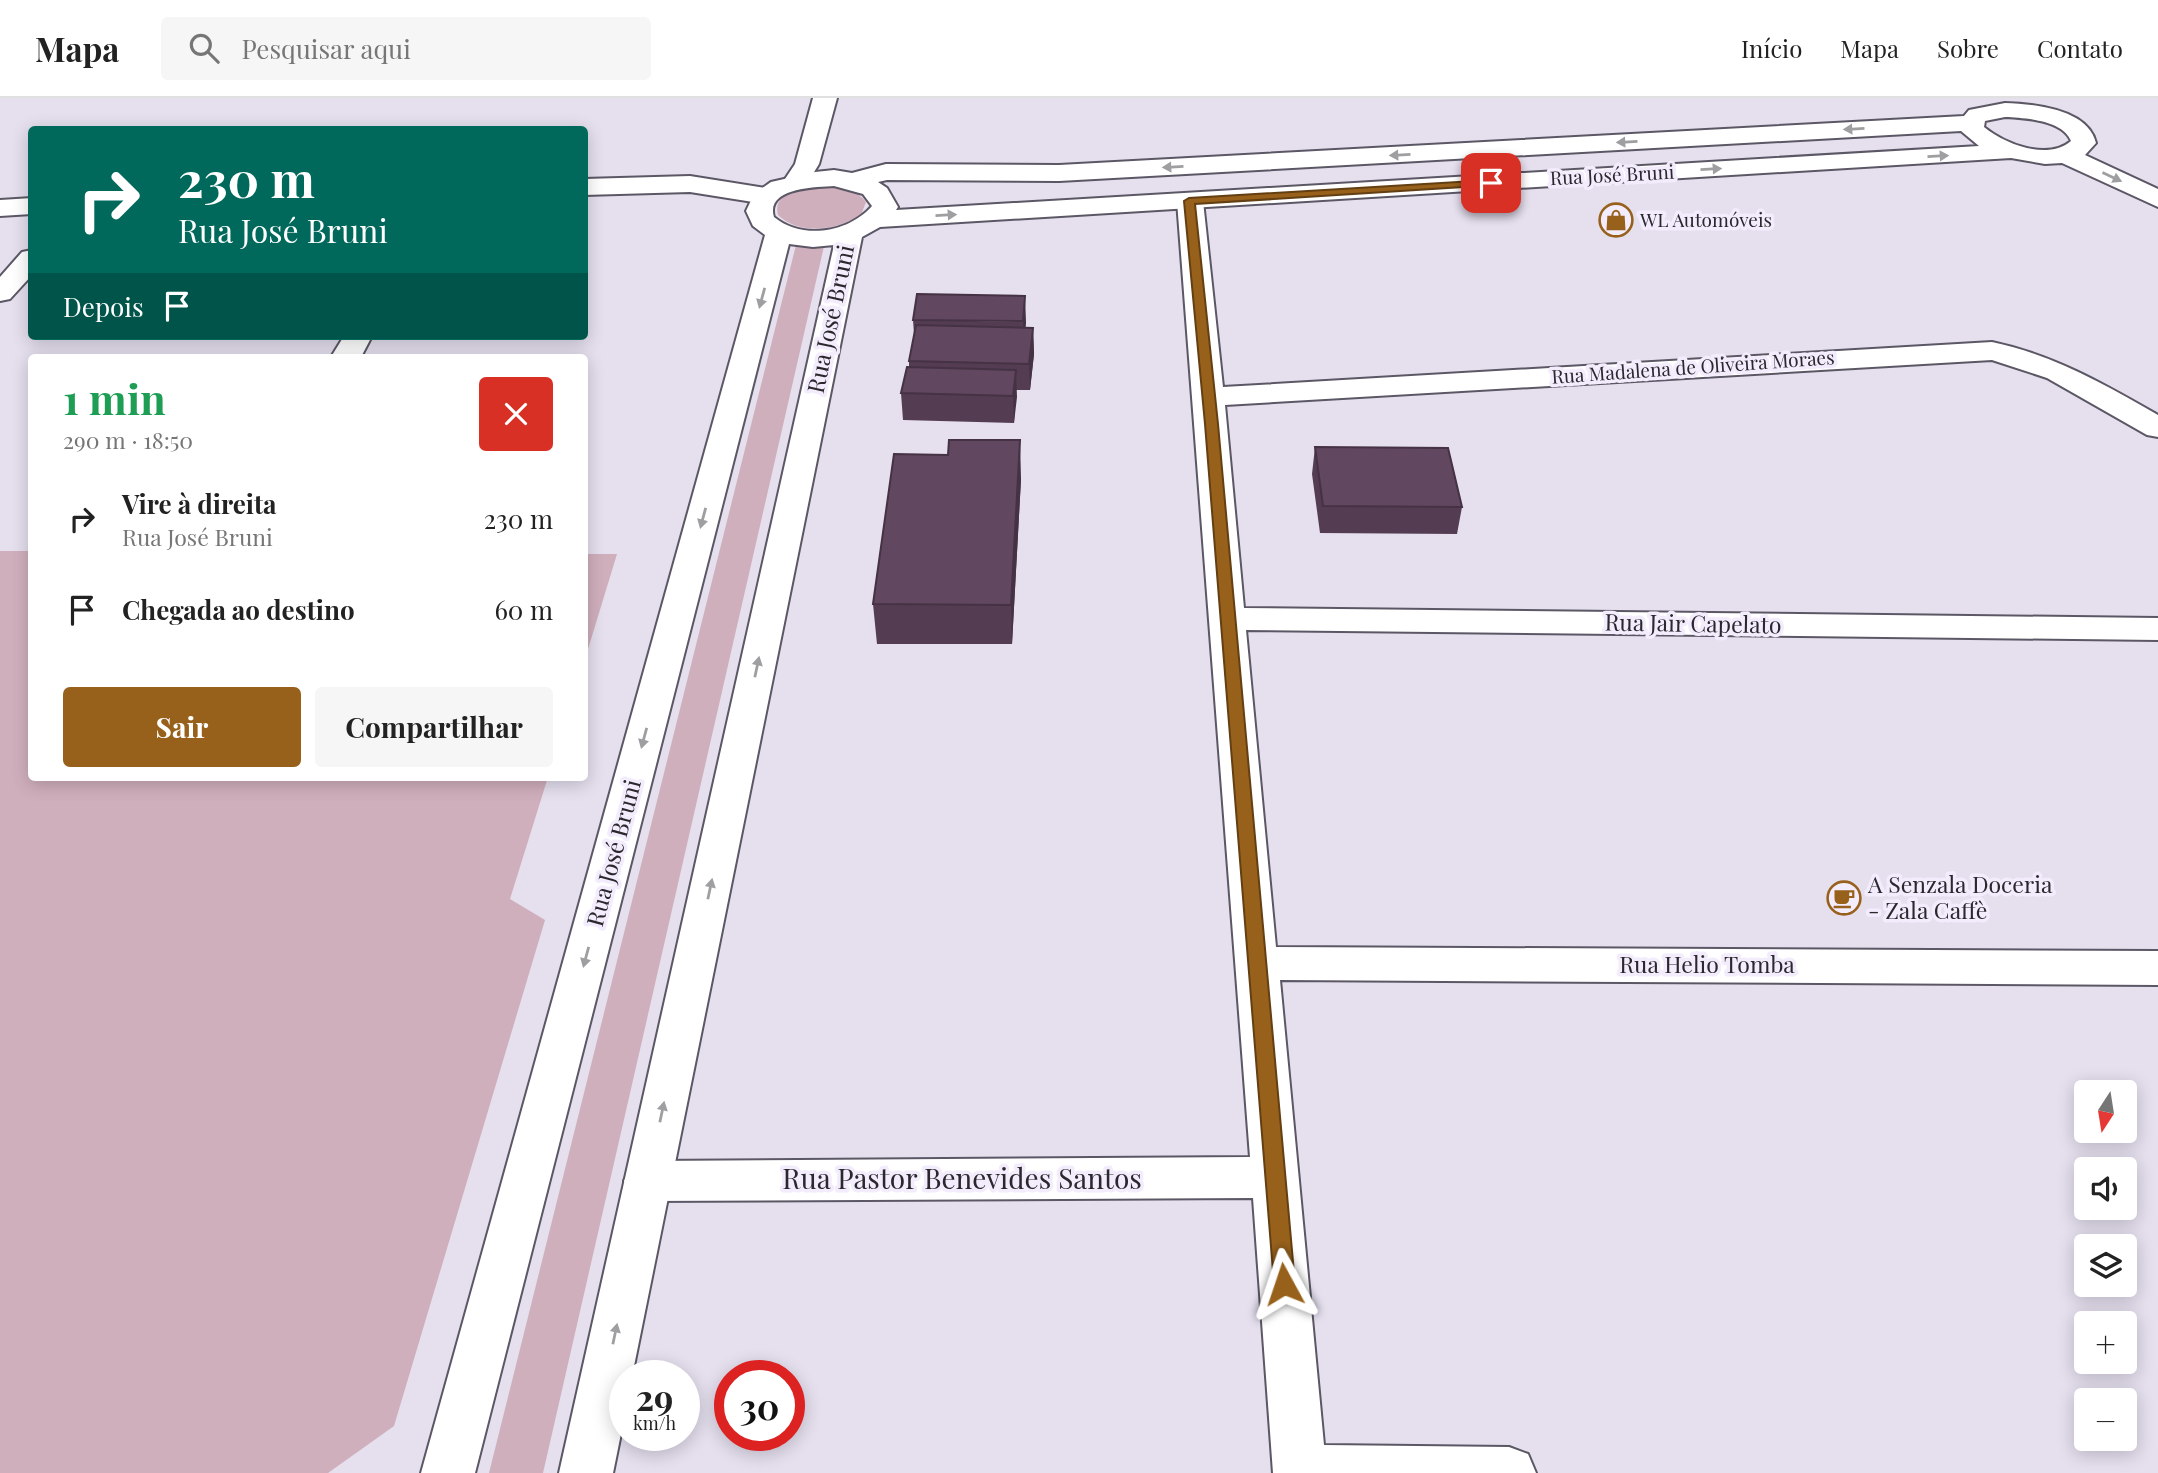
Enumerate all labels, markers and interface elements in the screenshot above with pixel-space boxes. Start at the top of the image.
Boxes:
search box [161,17,651,80]
text: Mapa [35,26,119,70]
icon: search [185,29,223,67]
text: Pesquisar aqui [241,31,411,66]
text: Início [1741,32,1802,64]
text: Mapa [1840,32,1899,64]
text: Sobre [1937,32,1999,64]
text: Contato [2037,32,2123,64]
one-way arrow [1843,124,1865,135]
one-way arrow [1616,137,1638,148]
text: 230 m [178,145,315,210]
one-way arrow [1389,149,1411,160]
one-way arrow [1927,150,1949,161]
pin [1461,153,1521,213]
icon: right [63,154,154,245]
street label: Rua José Bruni [1549,158,1675,190]
one-way arrow [1162,162,1184,173]
icon: arrive [1472,164,1510,202]
one-way arrow [1700,164,1722,175]
one-way arrow [2101,171,2122,182]
shop icon: WL Automóveis [1597,201,1635,239]
place label: WL Automóveis [1639,206,1772,232]
text: Rua José Bruni [178,208,388,251]
one-way arrow [935,209,957,220]
street label: Rua José Bruni [799,241,860,396]
icon: arrive [158,287,196,325]
one-way arrow [756,287,767,309]
text: Depois [63,289,144,324]
street label: Rua Madalena de Oliveira Moraes [1551,343,1835,389]
text: 1 min [63,370,166,426]
button: close [479,377,553,451]
text: 290 m · 18:50 [63,424,193,455]
text: Vire à direita [122,486,277,521]
icon: right [63,500,101,538]
text: 230 m [484,501,553,536]
one-way arrow [697,507,708,529]
text: Rua José Bruni [122,521,273,552]
icon: arrive [63,591,101,629]
text: Chegada ao destino [122,592,355,627]
text: 60 m [494,592,553,627]
street label: Rua Jair Capelato [1604,605,1782,640]
one-way arrow [752,656,763,678]
button: Sair [63,687,301,767]
button: Compartilhar [315,687,553,767]
one-way arrow [639,728,649,749]
street label: Rua José Bruni [578,776,647,929]
place label: A Senzala Doceria - Zala Caffè [1867,868,2053,925]
one-way arrow [704,878,715,900]
cafe icon: A Senzala Doceria - Zala Caffè [1825,879,1863,917]
one-way arrow [580,947,590,968]
street label: Rua Helio Tomba [1619,948,1795,979]
north arrow [2074,1080,2137,1143]
map controls [2074,1080,2137,1451]
one-way arrow [657,1101,668,1123]
button: sound [2074,1157,2137,1220]
street label: Rua Pastor Benevides Santos [782,1159,1142,1196]
button: layers [2074,1234,2137,1297]
position arrow [1247,1247,1321,1321]
button: + [2074,1311,2137,1374]
one-way arrow [610,1323,621,1345]
speed limit sign: 30 [714,1360,805,1451]
text: 29 [636,1373,673,1420]
button: − [2074,1388,2137,1451]
text: km/h [633,1411,676,1435]

